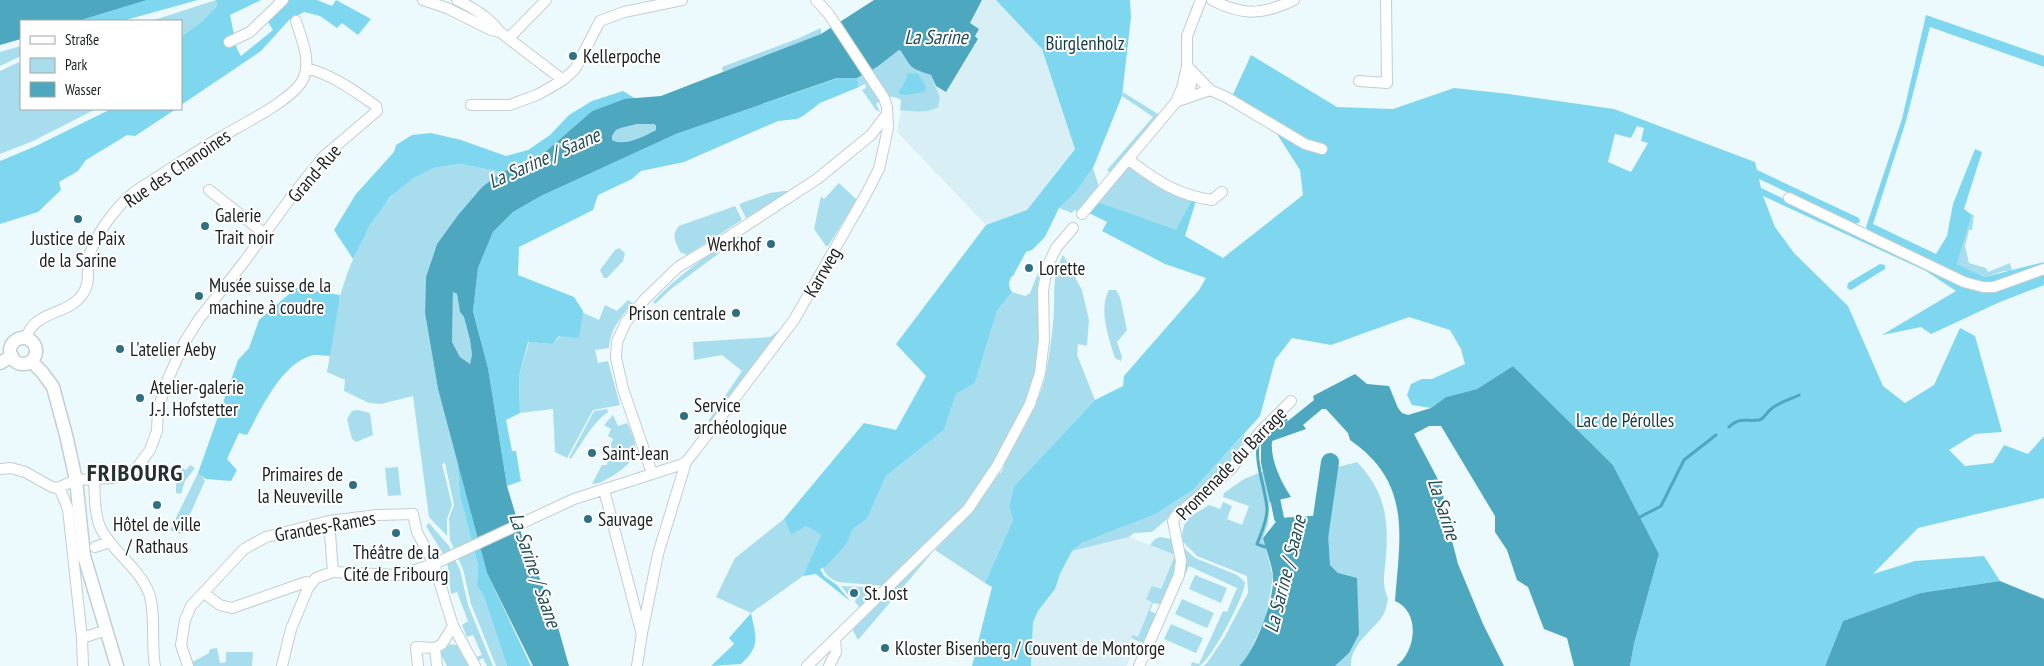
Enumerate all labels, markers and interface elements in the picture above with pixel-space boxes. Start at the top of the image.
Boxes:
legend [20,20,182,110]
water label: La Sarine [904,24,970,50]
text: Straße [65,30,99,49]
park label: Bürglenholz [1045,31,1125,55]
place label: Kellerpoche [583,44,661,68]
marker: Kellerpoche [567,50,579,62]
text: Park [65,55,87,74]
text: Wasser [65,80,102,99]
water label: La Sarine / Saane [484,121,606,194]
street label: Rue des Chanoines [119,123,235,213]
street label: Grand-Rue [282,139,346,207]
place label: Galerie Trait noir [215,203,275,249]
marker: Justice de Paix de la Sarine [72,213,84,225]
marker: Galerie Trait noir [199,220,211,232]
place label: Justice de Paix de la Sarine [30,226,125,272]
place label: Werkhof [707,232,762,256]
marker: Werkhof [765,238,777,250]
street label: Karrweg [798,243,846,301]
place label: Lorette [1039,256,1086,280]
marker: Lorette [1023,262,1035,274]
place label: Musée suisse de la machine à coudre [209,273,331,319]
marker: Musée suisse de la machine à coudre [193,290,205,302]
place label: Prison centrale [629,301,726,325]
marker: Prison centrale [730,307,742,319]
place label: L'atelier Aeby [130,337,217,361]
marker: L'atelier Aeby [114,343,126,355]
place label: Atelier-galerie J.-J. Hofstetter [149,375,244,421]
marker: Atelier-galerie J.-J. Hofstetter [134,392,146,404]
place label: Service archéologique [694,393,787,439]
street label: Promenade du Barrage [1171,401,1291,525]
park label: Lac de Pérolles [1576,408,1674,432]
marker: Service archéologique [678,410,690,422]
place label: Saint-Jean [602,441,669,465]
marker: Saint-Jean [586,447,598,459]
district label: FRIBOURG [87,457,183,488]
place label: Primaires de la Neuveville [258,462,343,508]
water label: La Sarine [1422,475,1467,545]
marker: Primaires de la Neuveville [347,479,359,491]
marker: Hôtel de ville / Rathaus [151,499,163,511]
street label: Grandes-Rames [273,505,377,547]
place label: Sauvage [598,507,653,531]
water label: La Sarine / Saane [503,509,567,632]
water label: La Sarine / Saane [1258,511,1313,635]
place label: Hôtel de ville / Rathaus [113,512,201,558]
marker: Sauvage [582,513,594,525]
marker: Théâtre de la Cité de Fribourg [390,527,402,539]
place label: Théâtre de la Cité de Fribourg [343,540,449,586]
place label: St. Jost [864,581,909,605]
marker: St. Jost [848,587,860,599]
place label: Kloster Bisenberg / Couvent de Montorge [895,636,1165,660]
marker: Kloster Bisenberg / Couvent de Montorge [879,642,891,654]

